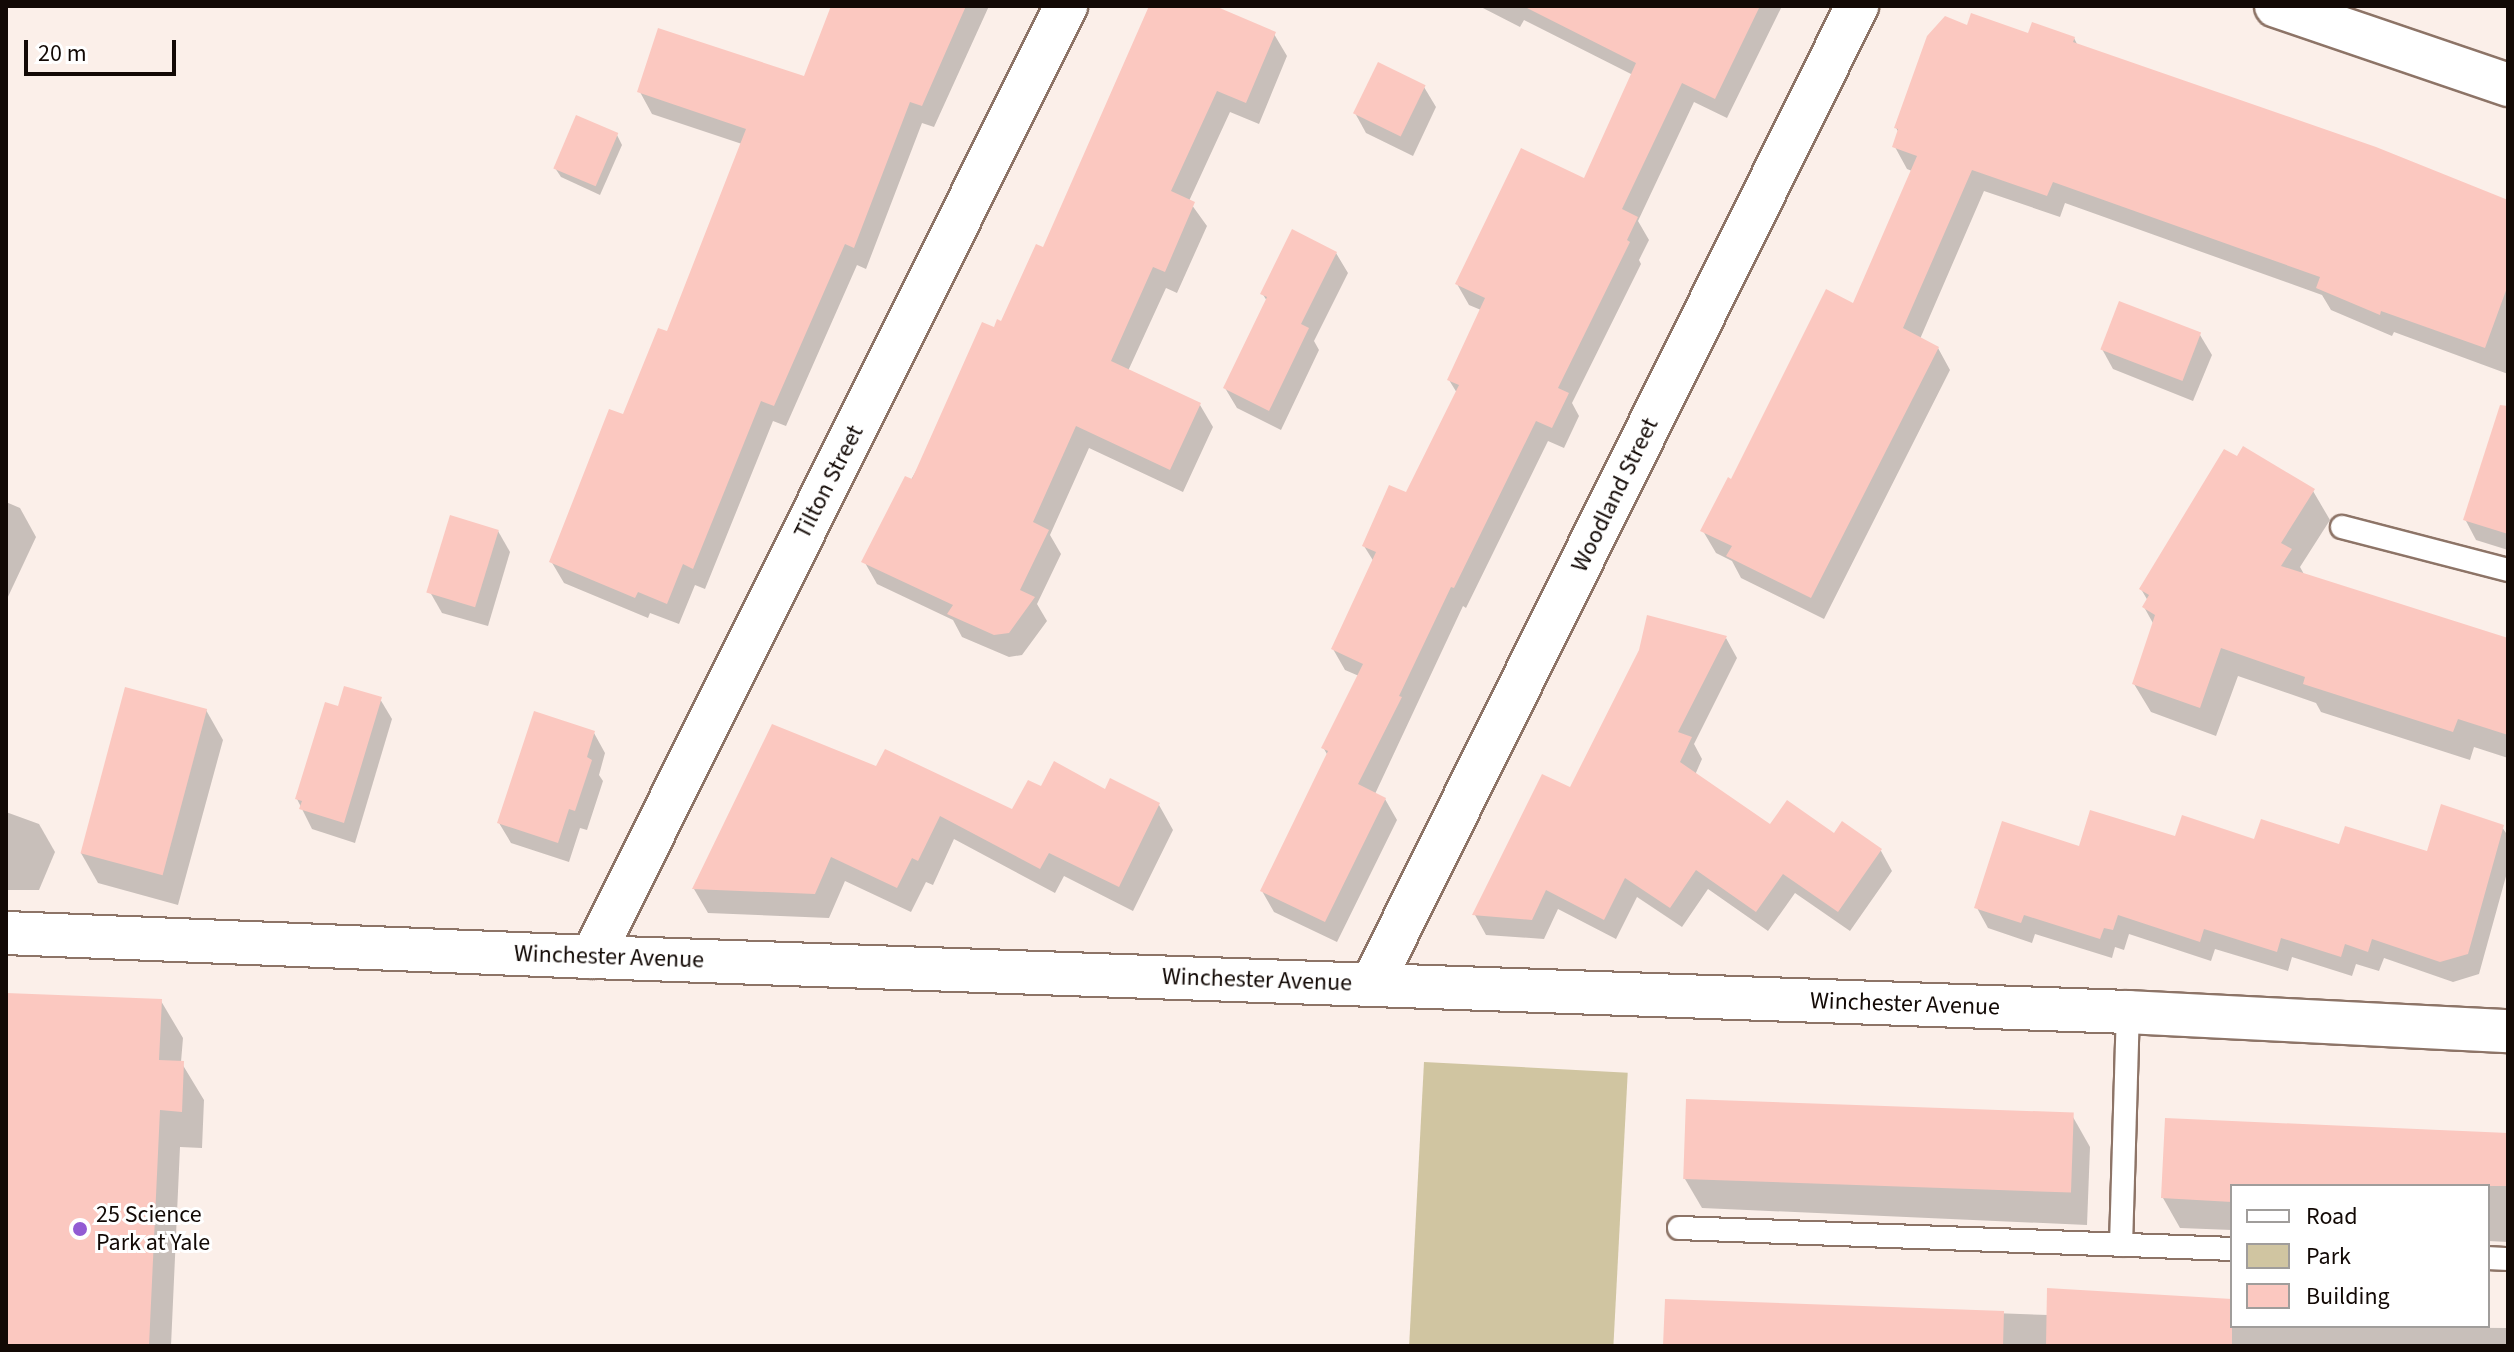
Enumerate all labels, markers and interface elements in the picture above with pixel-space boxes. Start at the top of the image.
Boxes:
scale bar [28,24,180,74]
text: 20 m [38,36,87,71]
street label: Woodland Street [1565,413,1665,577]
street label: Tilton Street [788,420,870,544]
street label: Winchester Avenue [513,939,705,975]
street label: Winchester Avenue [1161,962,1353,998]
street label: Winchester Avenue [1809,986,2001,1022]
legend [2230,1184,2490,1328]
text: Road [2306,1199,2358,1234]
place label: 25 Science Park at Yale [96,1201,210,1257]
marker: 25 Science Park at Yale [71,1220,89,1238]
text: Park [2306,1239,2351,1274]
text: Building [2306,1279,2390,1314]

